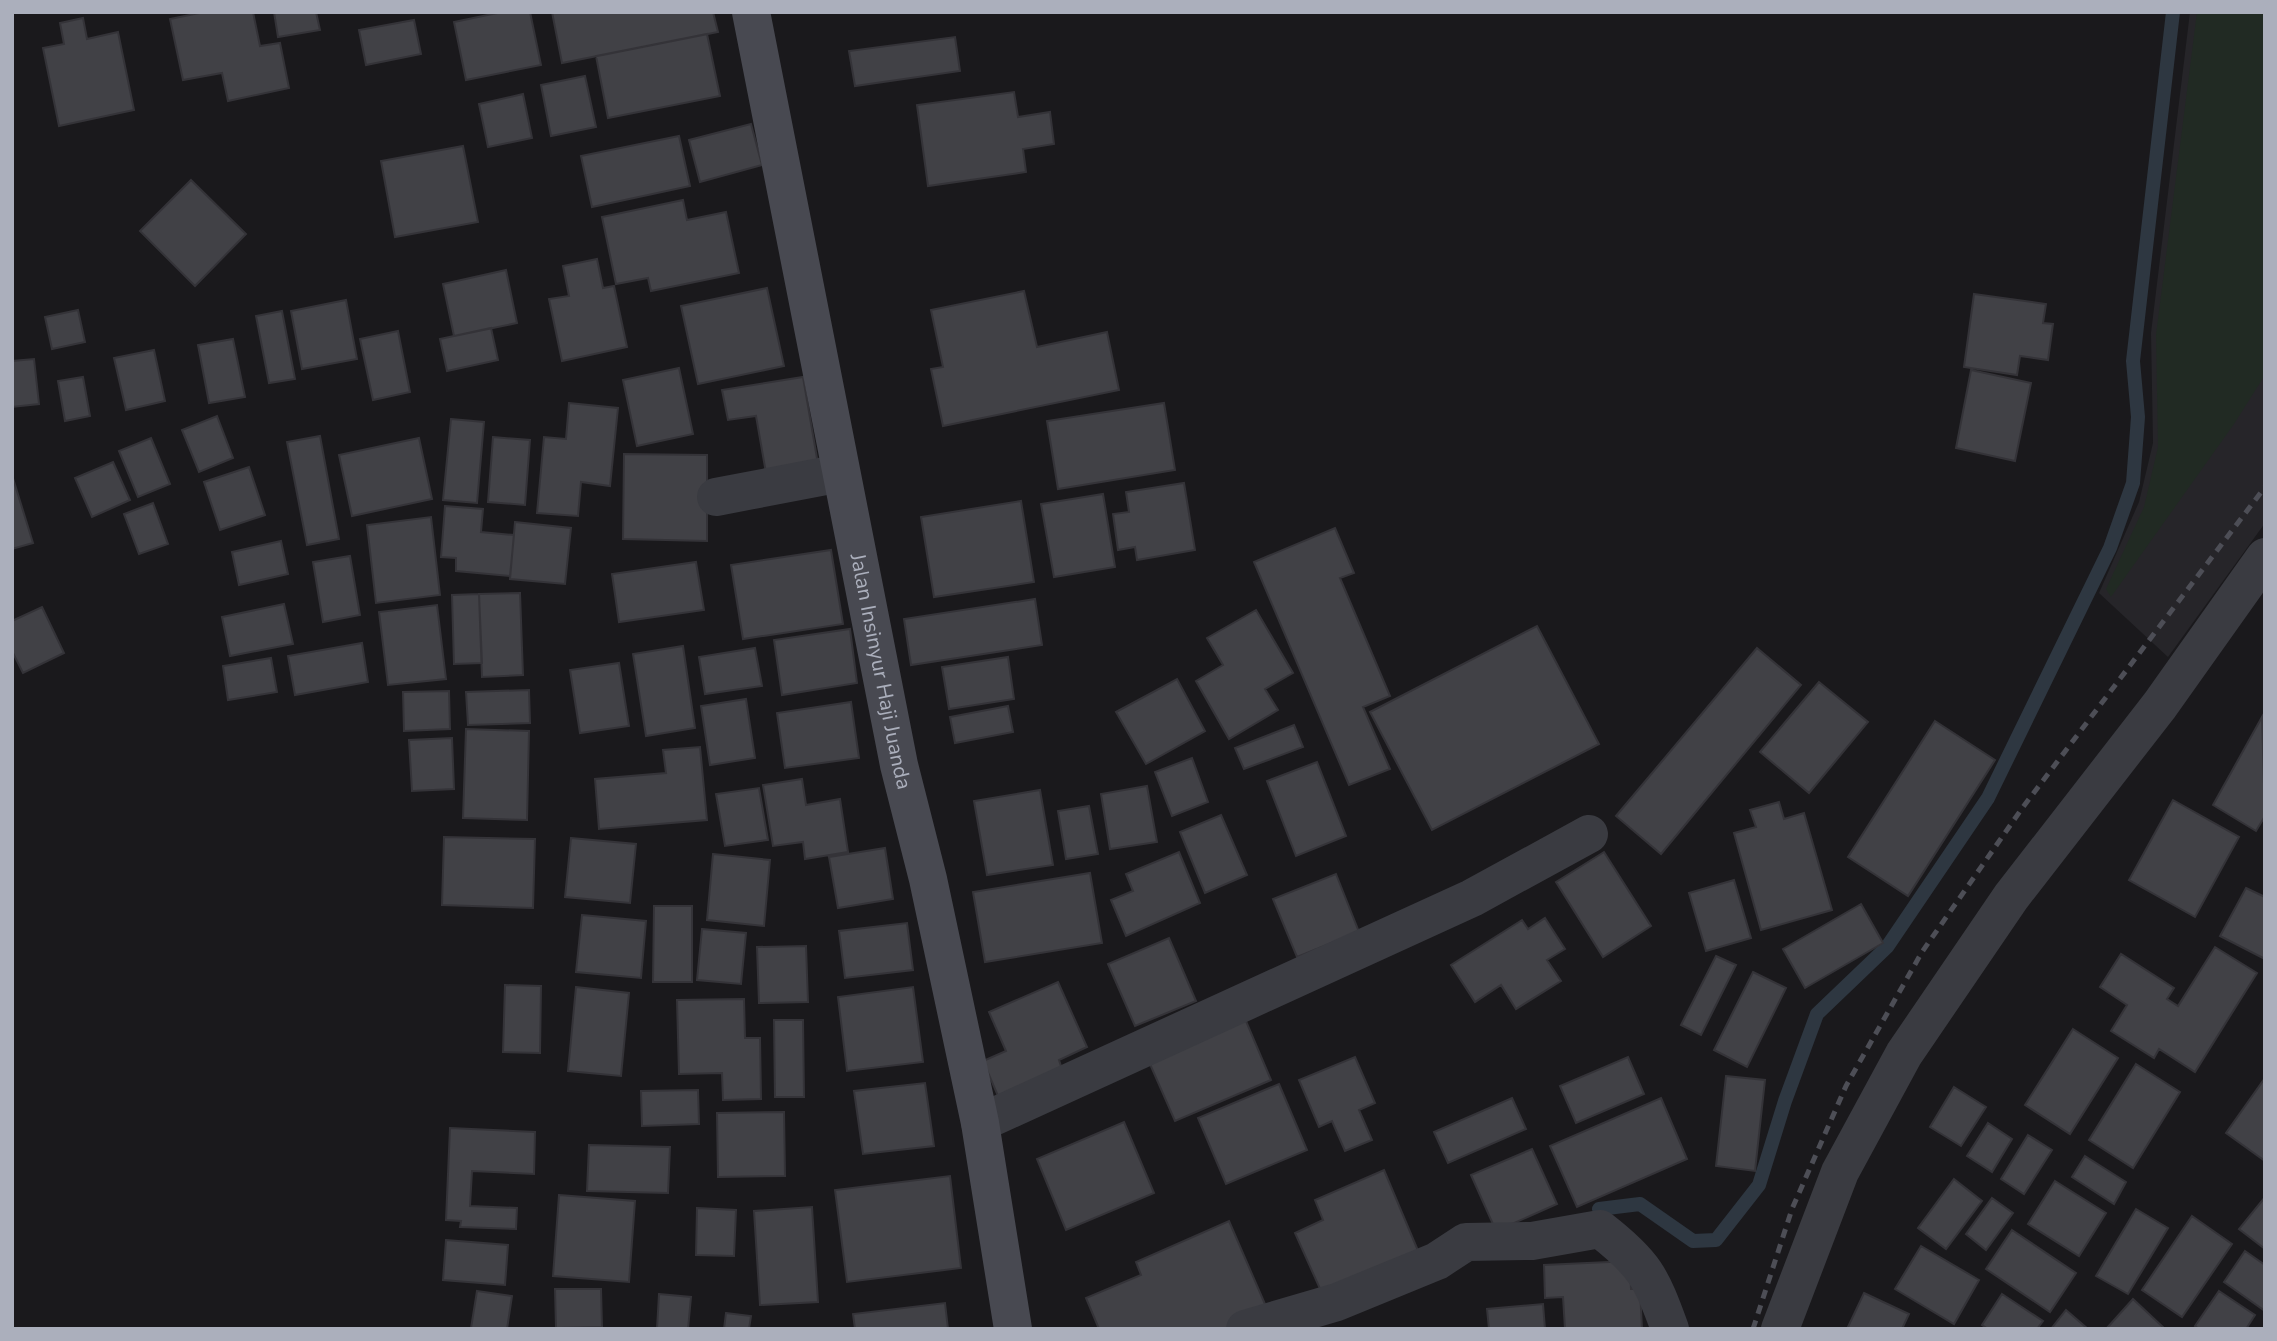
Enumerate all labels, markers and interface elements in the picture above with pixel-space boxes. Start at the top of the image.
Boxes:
street label: Jalan Insinyur Haji Juanda [844,550,919,792]

